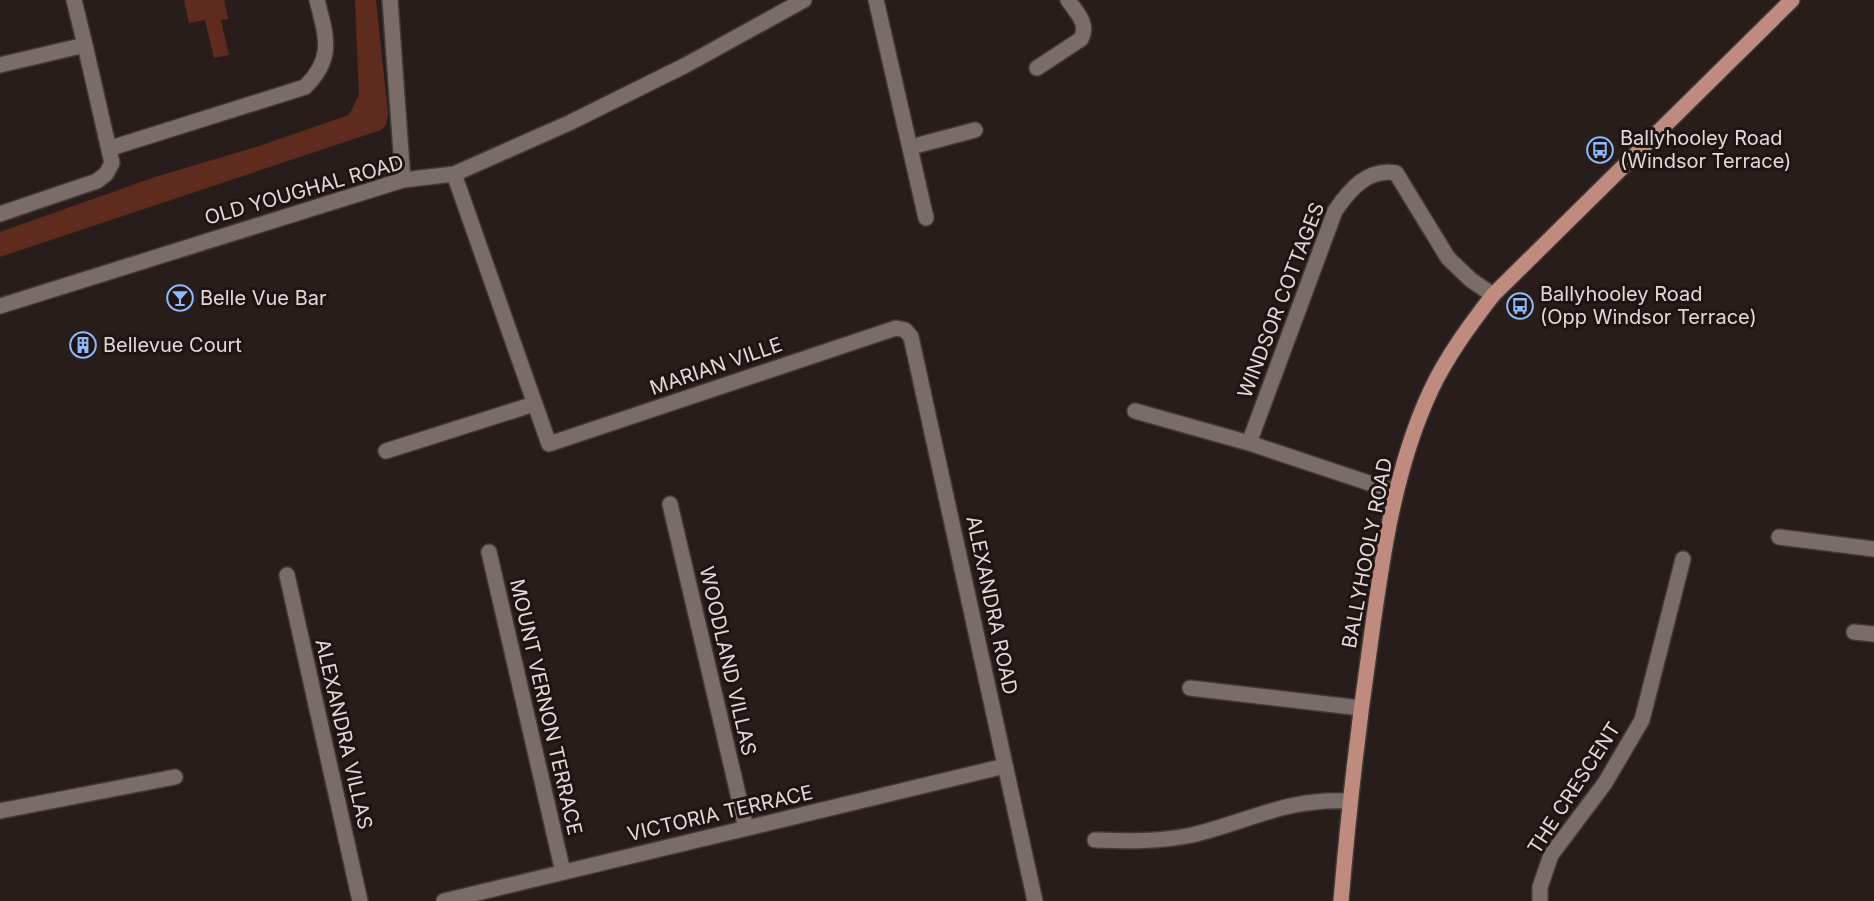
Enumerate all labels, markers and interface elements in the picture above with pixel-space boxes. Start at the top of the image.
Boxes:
place label: Ballyhooley Road (Windsor Terrace) [1620,126,1791,173]
bus stop icon: Ballyhooley Road (Windsor Terrace) [1585,135,1615,165]
street label: OLD YOUGHAL ROAD [202,150,406,230]
street label: WINDSOR COTTAGES [1233,199,1329,401]
place label: Ballyhooley Road (Opp Windsor Terrace) [1540,282,1757,329]
bar icon: Belle Vue Bar [165,283,195,313]
place label: Belle Vue Bar [200,286,327,310]
bus stop icon: Ballyhooley Road (Opp Windsor Terrace) [1505,291,1535,321]
building icon: Bellevue Court [68,330,98,360]
street label: MARIAN VILLE [647,332,785,400]
place label: Bellevue Court [103,333,242,357]
street label: BALLYHOOLY ROAD [1337,456,1397,650]
street label: ALEXANDRA ROAD [961,513,1023,697]
street label: WOODLAND VILLAS [695,564,761,758]
street label: MOUNT VERNON TERRACE [505,577,587,837]
street label: ALEXANDRA VILLAS [310,636,378,832]
street label: THE CRESCENT [1522,718,1626,858]
street label: VICTORIA TERRACE [625,780,815,846]

